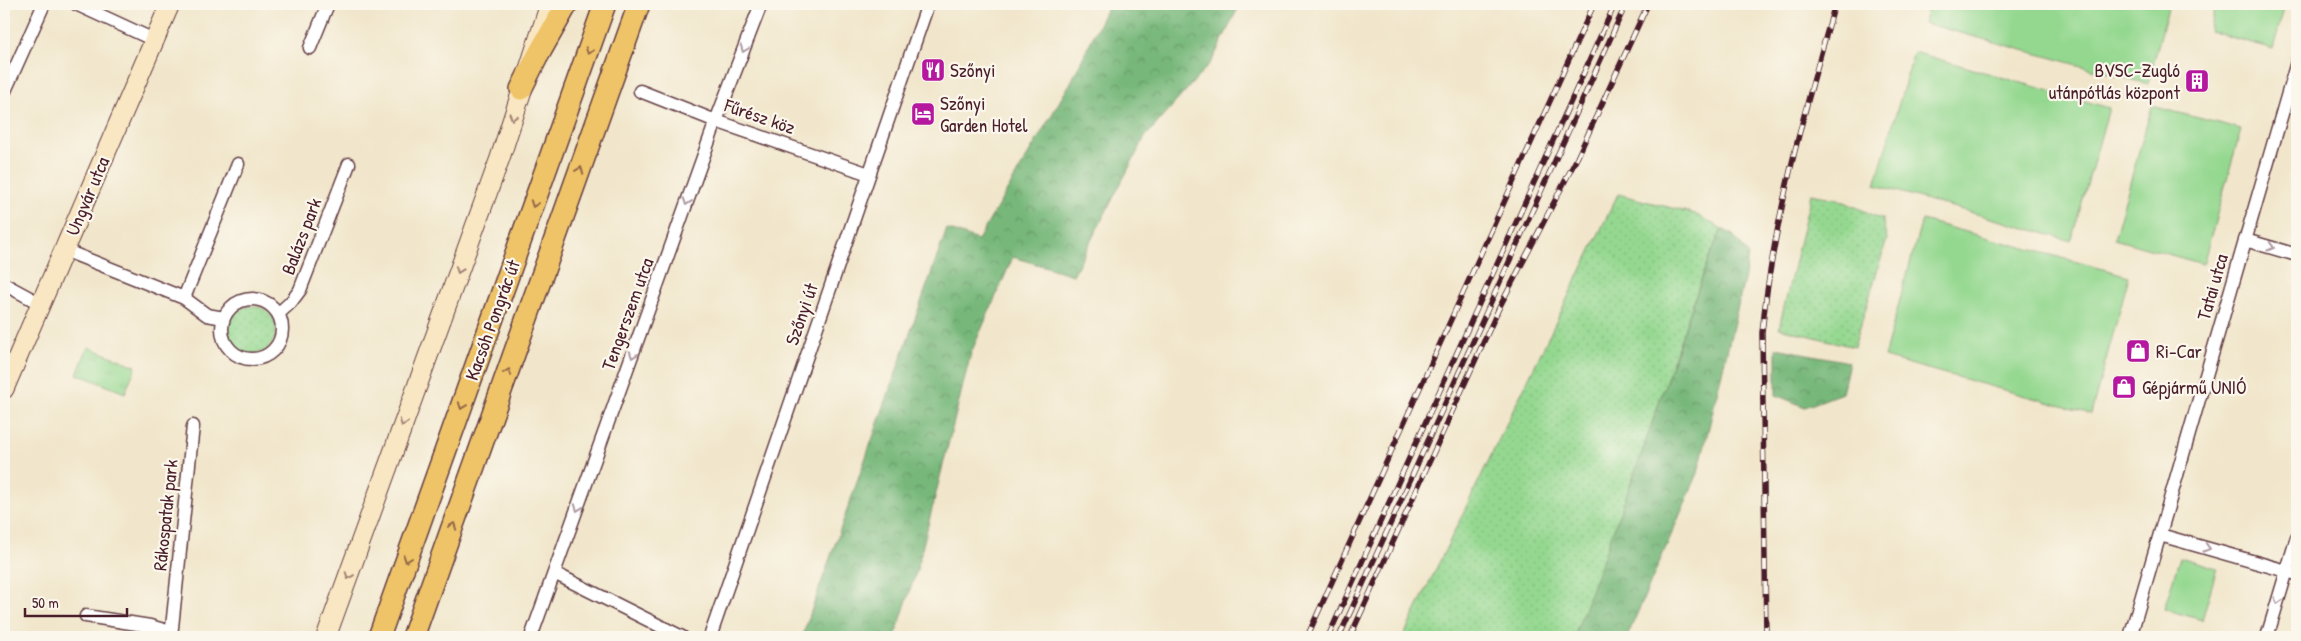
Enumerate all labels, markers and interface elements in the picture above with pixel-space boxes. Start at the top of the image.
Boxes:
one-way arrow [740,44,750,53]
one-way arrow [585,46,595,54]
restaurant icon: Szőnyi [920,57,946,83]
place label: Szőnyi [950,57,995,83]
place label: BVSC-Zugló utánpótlás központ [2049,57,2180,105]
building icon: BVSC-Zugló utánpótlás központ [2184,68,2210,94]
place label: Szőnyi Garden Hotel [940,90,1028,138]
street label: Fűrész köz [720,91,799,140]
hotel icon: Szőnyi Garden Hotel [910,101,936,127]
one-way arrow [508,112,518,120]
street label: Ungvár utca [59,152,115,239]
one-way arrow [574,166,584,175]
street label: Balázs park [274,194,328,278]
one-way arrow [683,197,693,205]
one-way arrow [530,199,540,207]
one-way arrow [2267,242,2275,252]
street label: Tatai utca [2190,250,2234,323]
street label: Tengerszem utca [595,254,660,374]
street label: Kacsóh Pongrác út [458,256,526,384]
one-way arrow [455,265,465,274]
street label: Szőnyi út [778,279,824,348]
shop icon: Ri-Car [2125,338,2151,364]
place label: Ri-Car [2156,338,2202,364]
one-way arrow [628,350,638,358]
one-way arrow [502,369,512,377]
shop icon: Gépjármű UNIÓ [2111,374,2137,400]
place label: Gépjármű UNIÓ [2142,374,2247,400]
one-way arrow [458,401,468,410]
one-way arrow [399,418,409,426]
street label: Rákospatak park [146,458,184,572]
one-way arrow [574,503,584,511]
one-way arrow [448,522,458,530]
one-way arrow [2202,542,2211,553]
one-way arrow [403,554,413,563]
one-way arrow [345,571,355,579]
scale bar [25,586,128,618]
text: 50 m [32,592,59,613]
one-way arrow [2274,596,2284,604]

